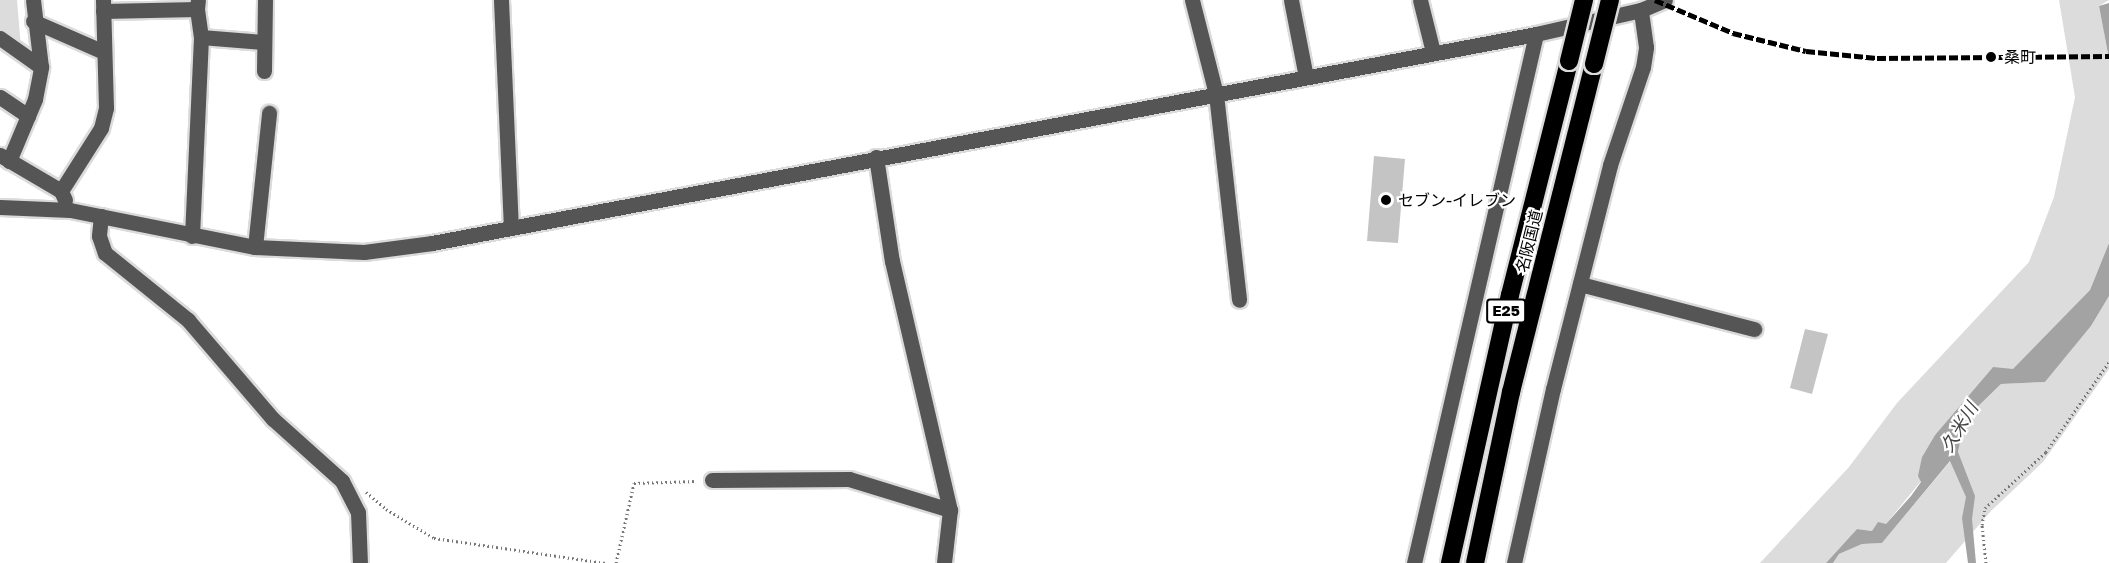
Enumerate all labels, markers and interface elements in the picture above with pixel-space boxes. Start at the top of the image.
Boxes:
place label: 桑町 [2004,47,2036,67]
marker: 桑町 [1982,48,2000,66]
place label: セブン-イレブン [1398,190,1516,210]
marker: セブン-イレブン [1379,193,1393,207]
street label: 名阪国道 [1512,208,1546,274]
road number: E25 [1485,299,1527,323]
water label: 久米川 [1936,398,1982,456]

